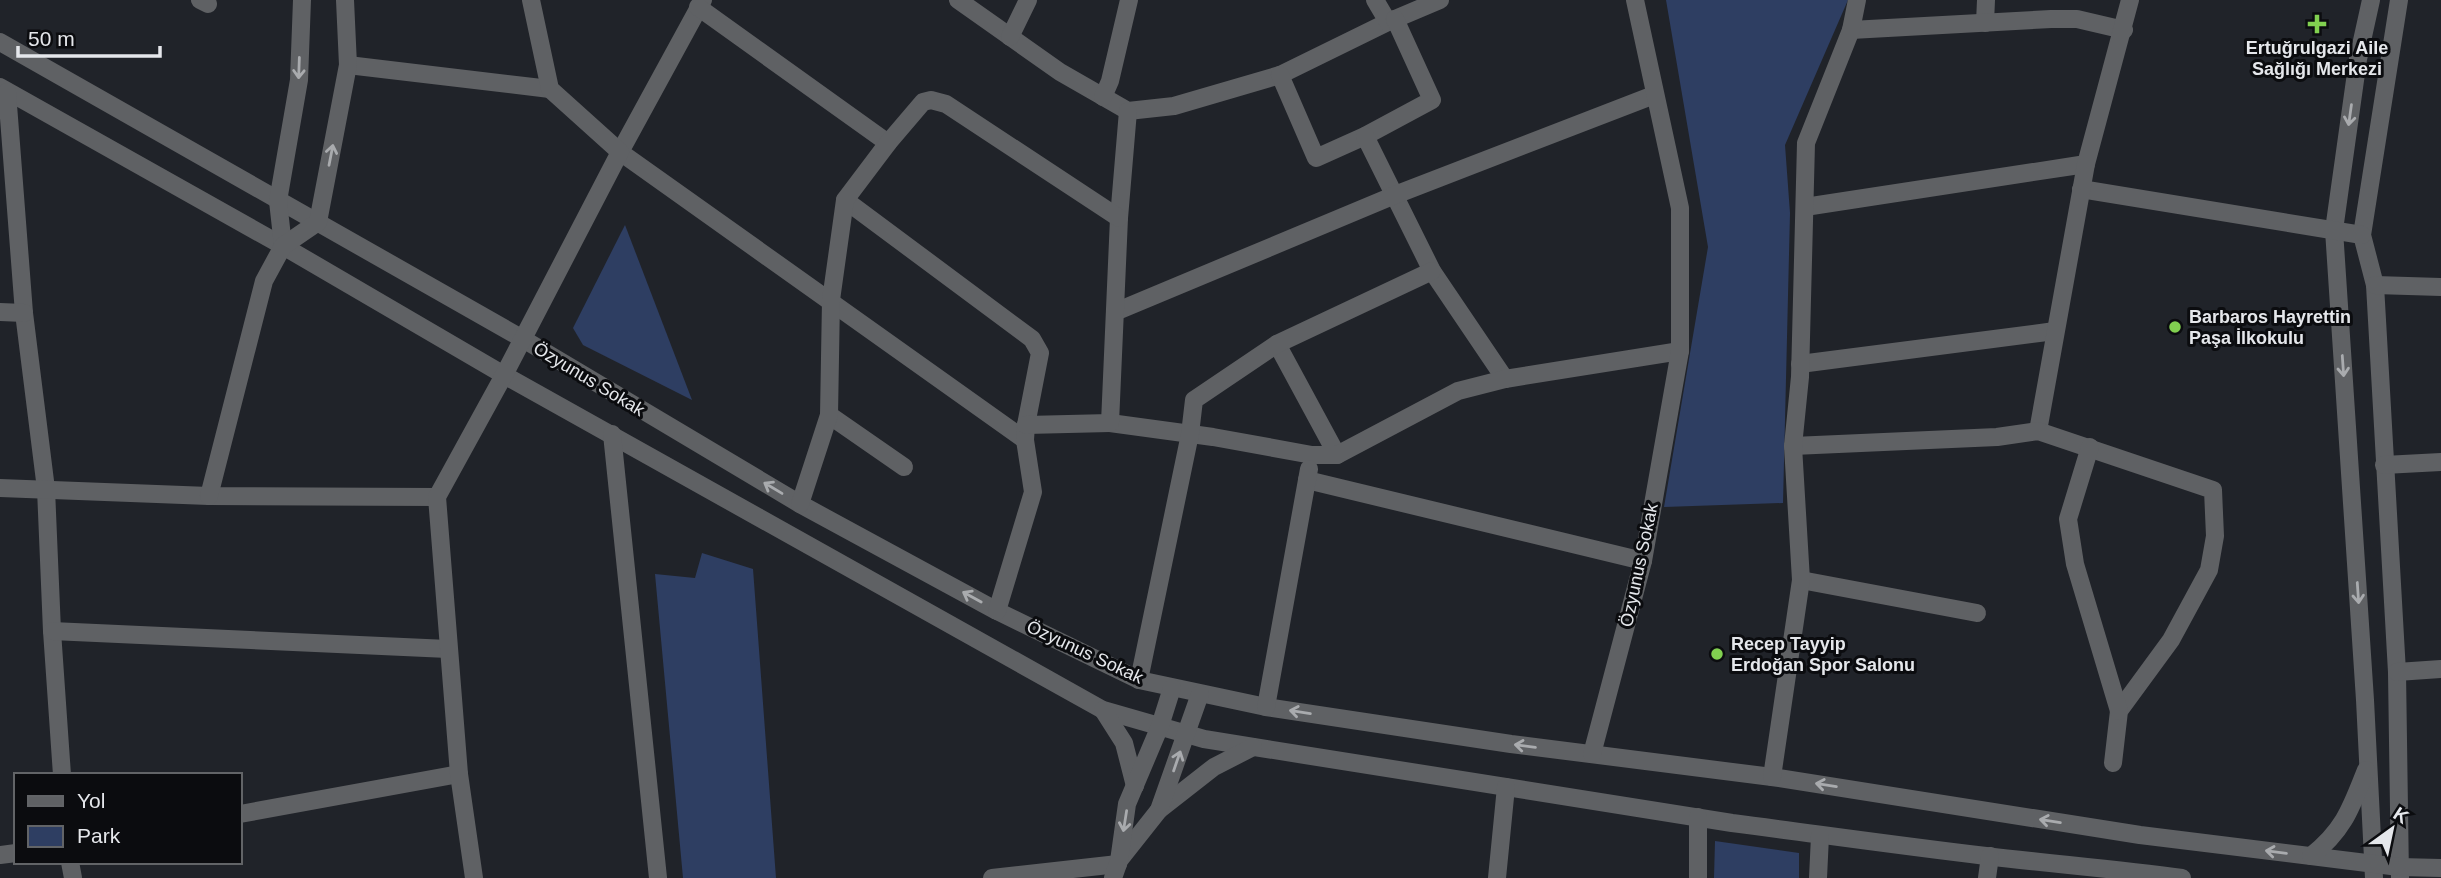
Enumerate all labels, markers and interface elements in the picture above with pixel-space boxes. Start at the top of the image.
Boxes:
scale bar [18,14,159,58]
marker: Ertuğrulgazi Aile Sağlığı Merkezi [2307,14,2327,34]
text: 50 m [28,27,75,50]
place label: Ertuğrulgazi Aile Sağlığı Merkezi [2246,38,2388,79]
one-way arrow [293,56,306,79]
one-way arrow [2343,103,2356,126]
one-way arrow [324,144,338,167]
place label: Barbaros Hayrettin Paşa İlkokulu [2189,307,2351,348]
marker: Barbaros Hayrettin Paşa İlkokulu [2167,319,2183,335]
street label: Özyunus Sokak [530,338,649,421]
one-way arrow [2337,354,2350,377]
one-way arrow [763,481,783,495]
street label: Özyunus Sokak [1616,500,1662,629]
one-way arrow [2352,581,2365,604]
one-way arrow [963,590,983,604]
street label: Özyunus Sokak [1024,616,1147,688]
place label: Recep Tayyip Erdoğan Spor Salonu [1731,634,1915,675]
marker: Recep Tayyip Erdoğan Spor Salonu [1709,646,1725,662]
one-way arrow [1289,706,1311,719]
one-way arrow [1514,739,1536,752]
one-way arrow [1171,750,1184,772]
legend [14,773,242,864]
one-way arrow [1815,778,1838,791]
text: Yol [77,789,105,812]
north arrow [2357,794,2427,864]
text: K [2390,803,2413,828]
one-way arrow [1118,809,1131,832]
one-way arrow [2039,814,2062,827]
text: Park [77,824,121,847]
one-way arrow [2265,845,2288,858]

